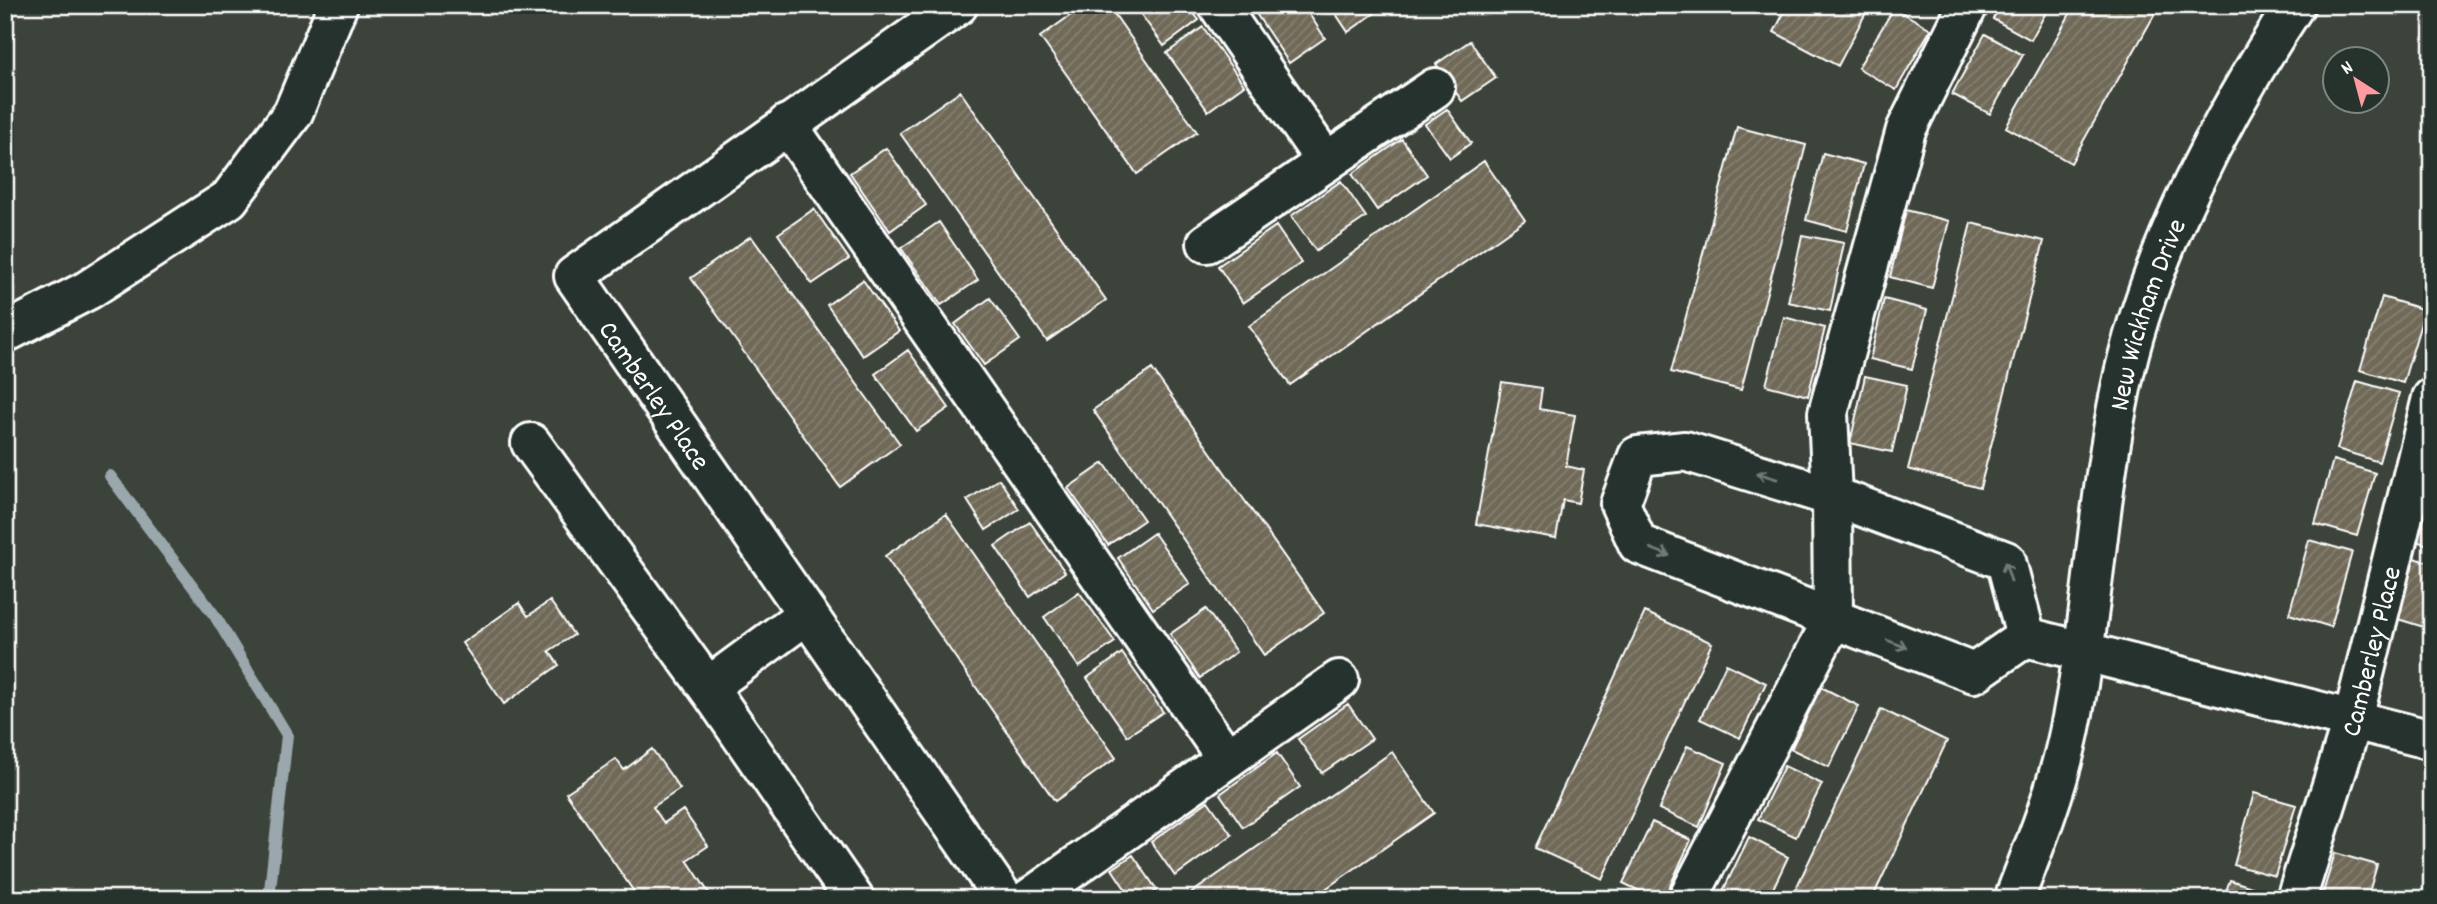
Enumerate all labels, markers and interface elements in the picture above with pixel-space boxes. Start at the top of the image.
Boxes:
north arrow [2322,46,2392,116]
text: N [2336,55,2360,83]
street label: New Wickham Drive [2102,213,2199,415]
street label: Camberley Place [586,314,718,480]
one-way arrow [1756,469,1778,482]
one-way arrow [1649,547,1670,560]
one-way arrow [2001,562,2013,583]
street label: Camberley Place [2334,563,2415,743]
one-way arrow [1885,638,1907,651]

